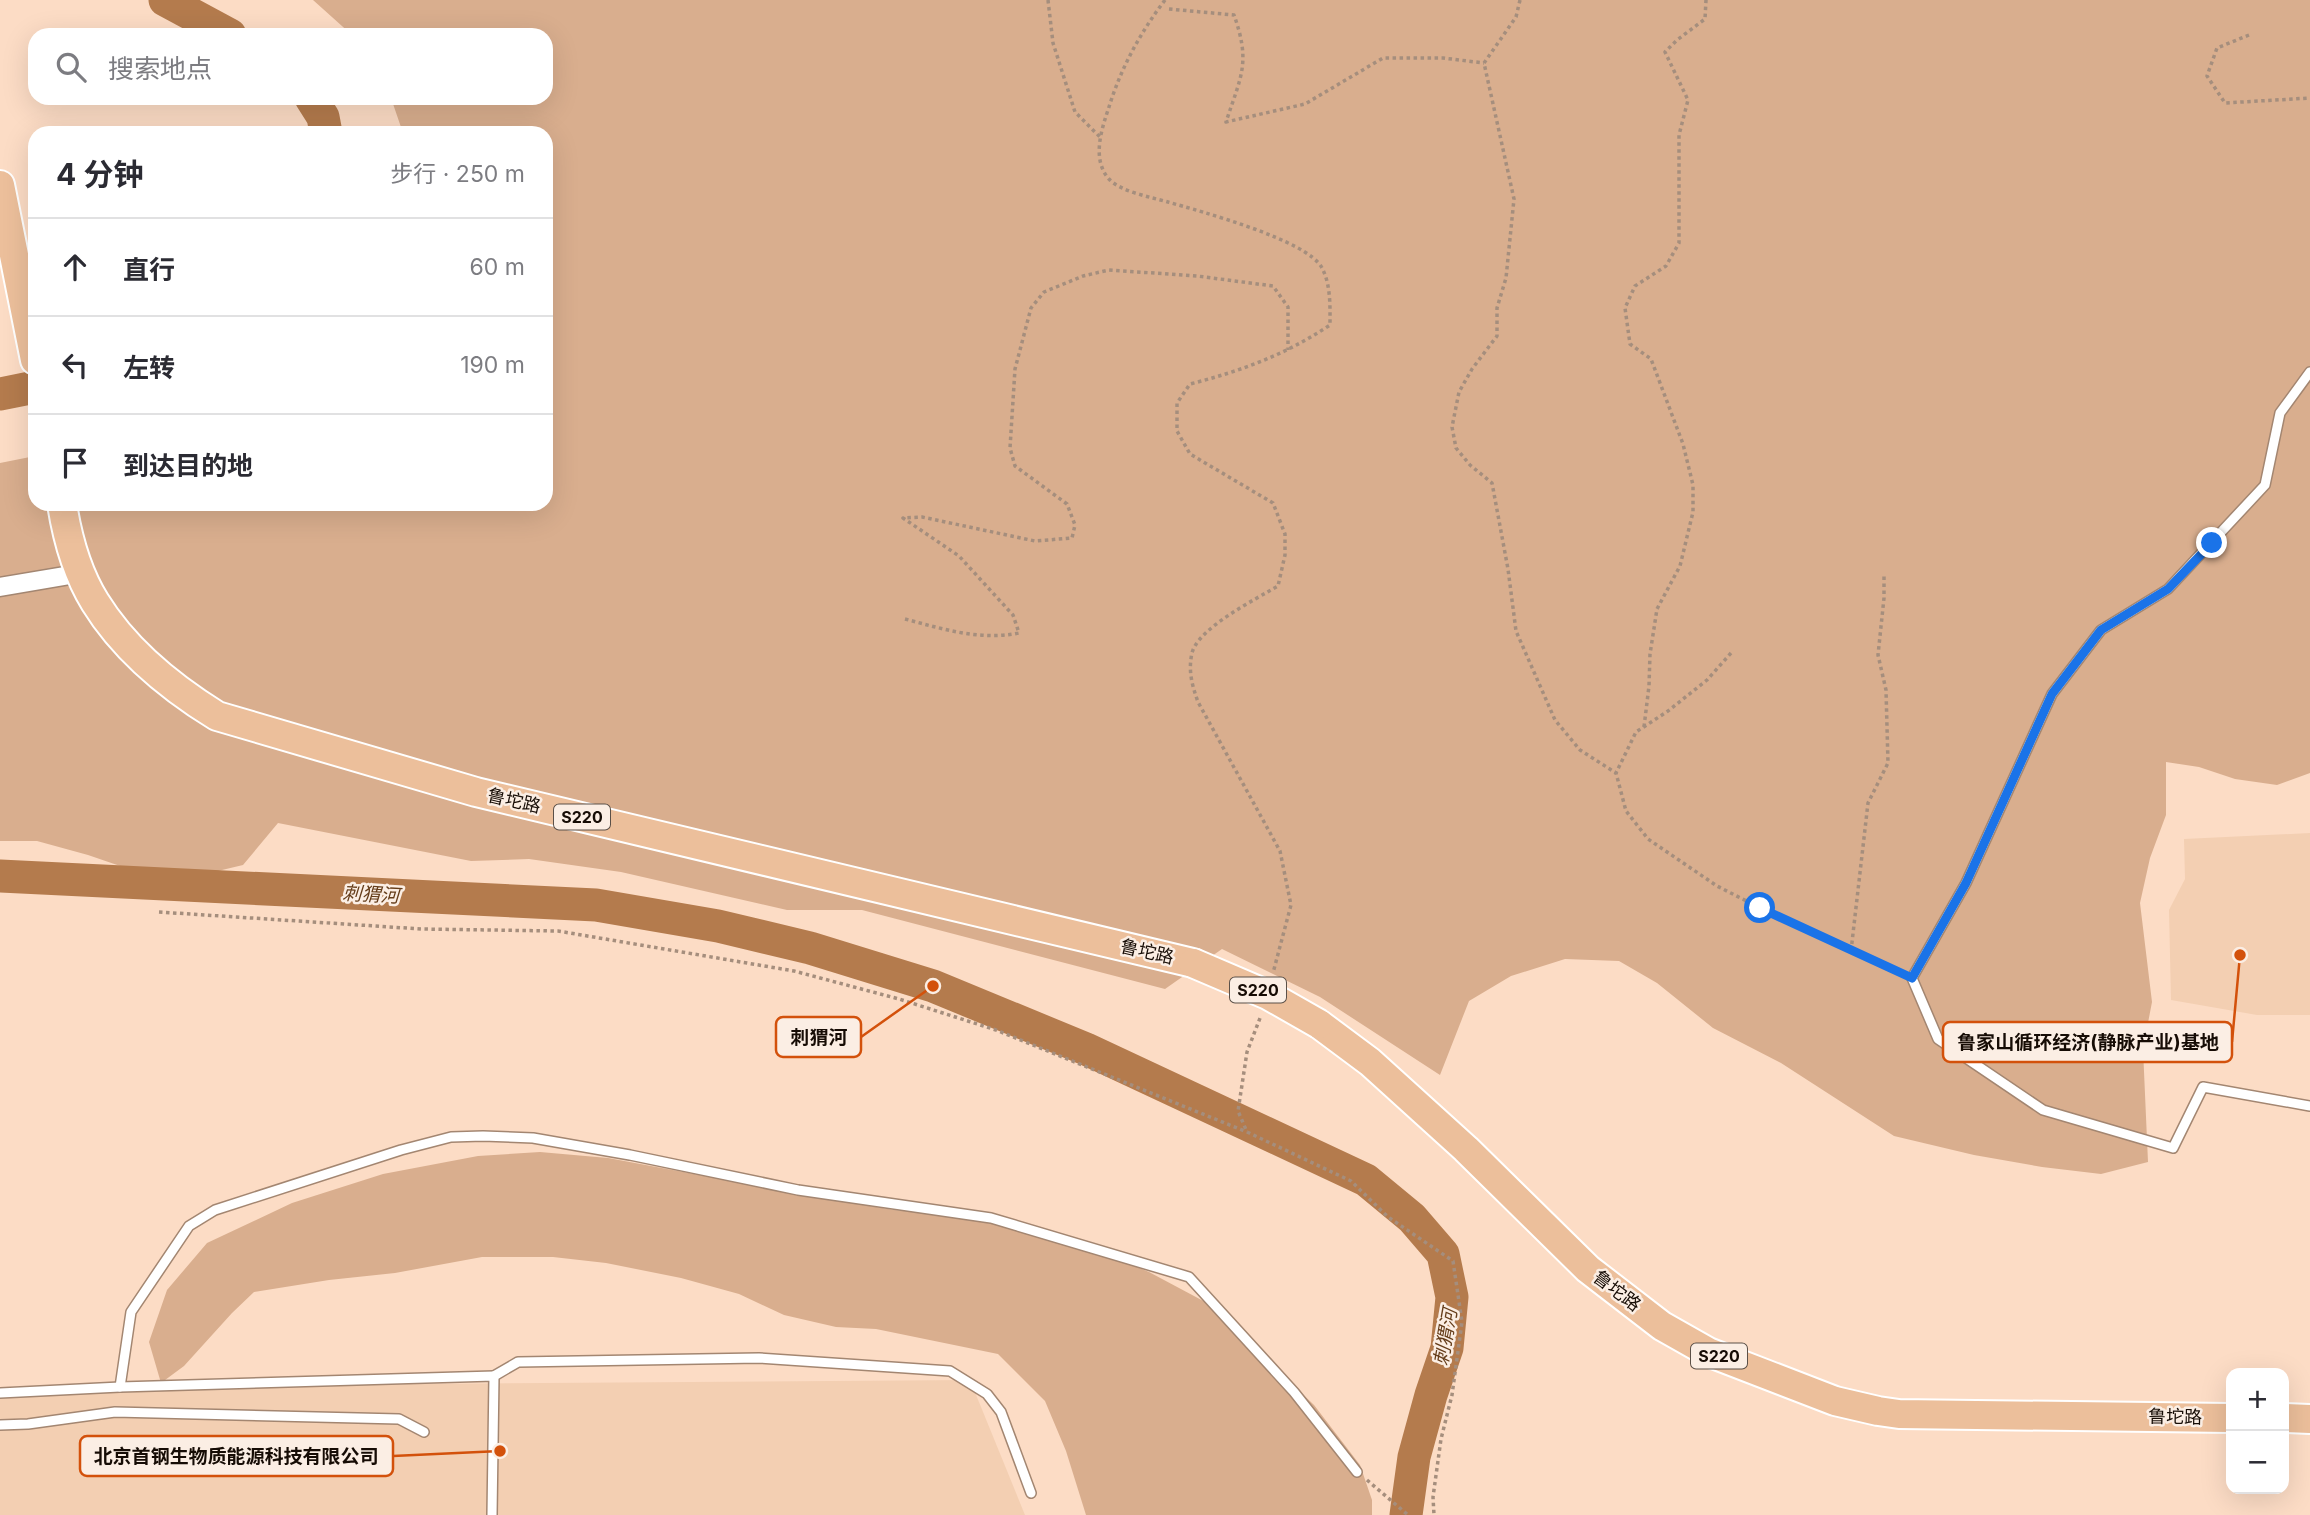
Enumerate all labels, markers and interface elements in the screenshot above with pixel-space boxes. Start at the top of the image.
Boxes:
search box [28,28,553,105]
icon: search [52,48,90,86]
text: 搜索地点 [108,53,212,84]
text: 4 分钟 [56,156,143,192]
text: 步行 · 250 m [390,160,525,188]
icon: ahead [56,248,94,286]
text: 60 m [470,253,525,281]
text: 直行 [123,254,175,285]
icon: left [56,346,94,384]
text: 190 m [460,351,525,379]
text: 左转 [123,352,175,383]
icon: arrive [56,444,94,482]
text: 到达目的地 [123,450,253,481]
route end [2196,527,2227,558]
street label: 鲁坨路 [485,784,543,817]
road number: S220 [554,804,610,830]
water label: 刺猬河 [342,882,404,908]
route start [1744,892,1775,923]
street label: 鲁坨路 [1118,935,1176,968]
road number: S220 [1230,978,1286,1002]
callout: 刺猬河 [776,1017,861,1057]
callout: 鲁家山循环经济(静脉产业)基地 [1943,1022,2232,1062]
text: 刺猬河 [790,1026,848,1049]
text: 鲁家山循环经济(静脉产业)基地 [1957,1031,2219,1054]
street label: 鲁坨路 [1589,1266,1645,1315]
water label: 刺猬河 [1429,1303,1462,1367]
road number: S220 [1691,1344,1747,1368]
map controls [2226,1368,2289,1494]
button: + [2226,1368,2289,1431]
street label: 鲁坨路 [2148,1406,2202,1427]
button: − [2226,1431,2289,1494]
callout: 北京首钢生物质能源科技有限公司 [80,1436,393,1476]
text: 北京首钢生物质能源科技有限公司 [93,1445,379,1468]

